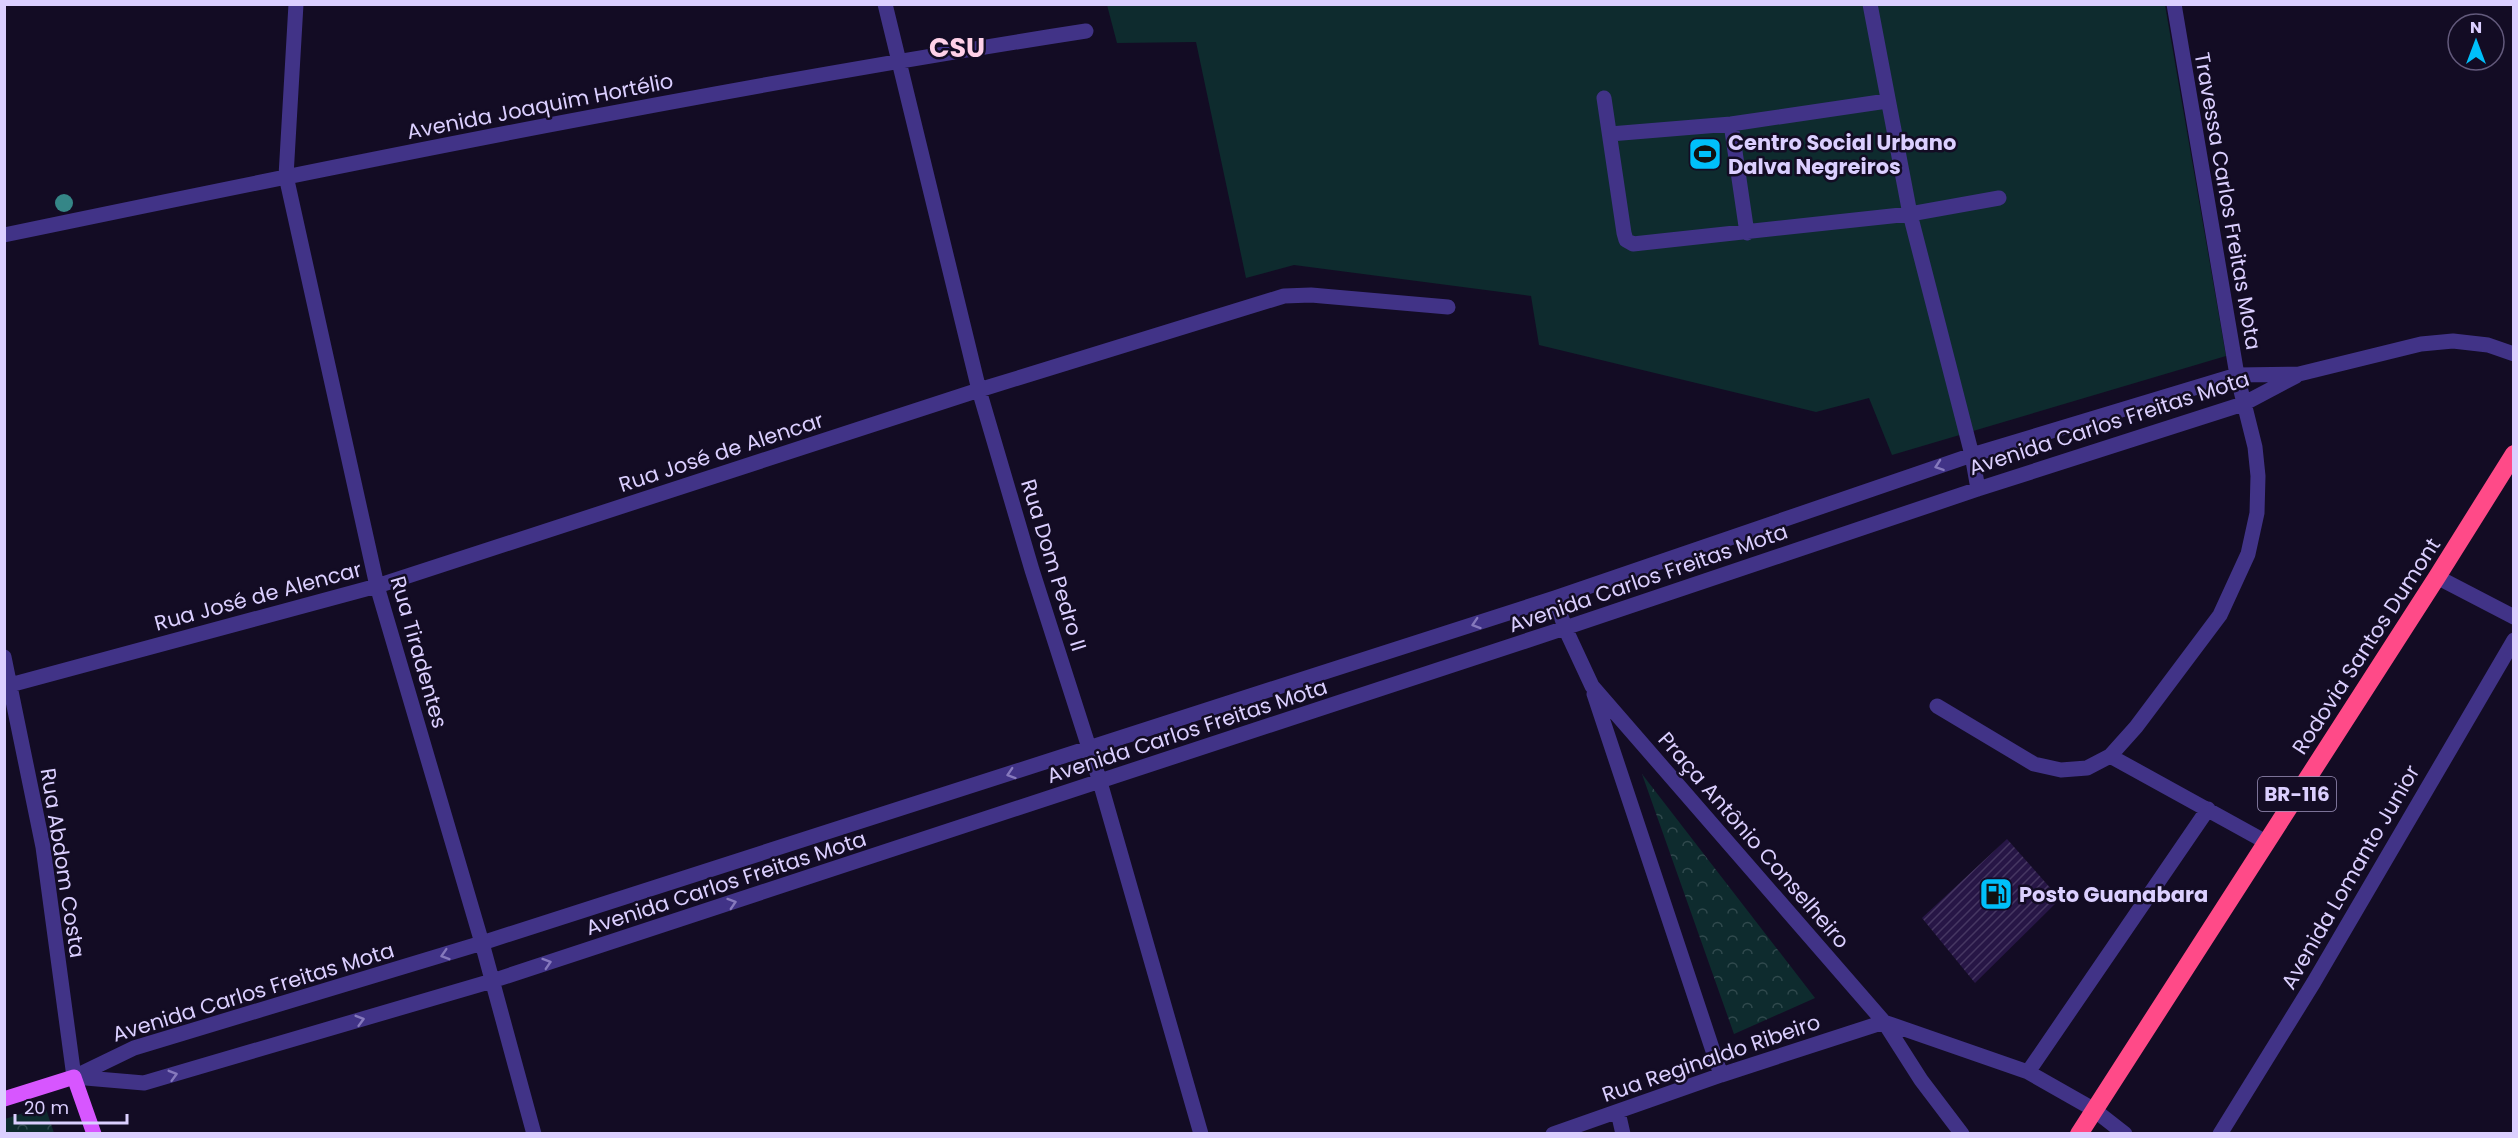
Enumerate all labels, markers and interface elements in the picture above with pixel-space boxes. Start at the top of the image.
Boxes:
north arrow [2446,12,2506,72]
text: N [2470,16,2482,39]
district label: CSU [929,29,985,66]
street label: Travessa Carlos Freitas Mota [2188,50,2268,352]
street label: Avenida Joaquim Hortélio [404,66,676,146]
place label: Centro Social Urbano Dalva Negreiros [1728,128,1956,181]
sports icon: Centro Social Urbano Dalva Negreiros [1687,136,1723,172]
street label: Avenida Carlos Freitas Mota [1965,364,2253,482]
street label: Rua José de Alencar [615,405,827,499]
one-way arrow [1934,459,1945,472]
street label: Rua Dom Pedro II [1014,476,1094,654]
street label: Avenida Carlos Freitas Mota [1505,517,1791,639]
street label: Rodovia Santos Dumont [2285,532,2447,760]
street label: Rua José de Alencar [151,554,365,638]
street label: Rua Tiradentes [383,573,455,731]
one-way arrow [1471,617,1482,629]
street label: Avenida Carlos Freitas Mota [1043,672,1331,790]
street label: Praça Antônio Conselheiro [1652,725,1856,955]
street label: Avenida Lomanto Junior [2274,759,2426,994]
street label: Rua Abdom Costa [34,766,92,960]
one-way arrow [1006,766,1017,779]
road number: BR-116 [2258,777,2336,811]
street label: Avenida Carlos Freitas Mota [582,824,870,942]
fuel station icon: Posto Guanabara [1978,876,2014,912]
place label: Posto Guanabara [2019,880,2208,909]
one-way arrow [726,897,737,910]
street label: Avenida Carlos Freitas Mota [108,935,398,1049]
one-way arrow [440,948,451,960]
one-way arrow [541,958,552,971]
street label: Rua Reginaldo Ribeiro [1598,1007,1824,1109]
one-way arrow [354,1015,365,1027]
one-way arrow [167,1070,178,1082]
scale bar [15,1087,128,1125]
text: 20 m [24,1095,69,1120]

